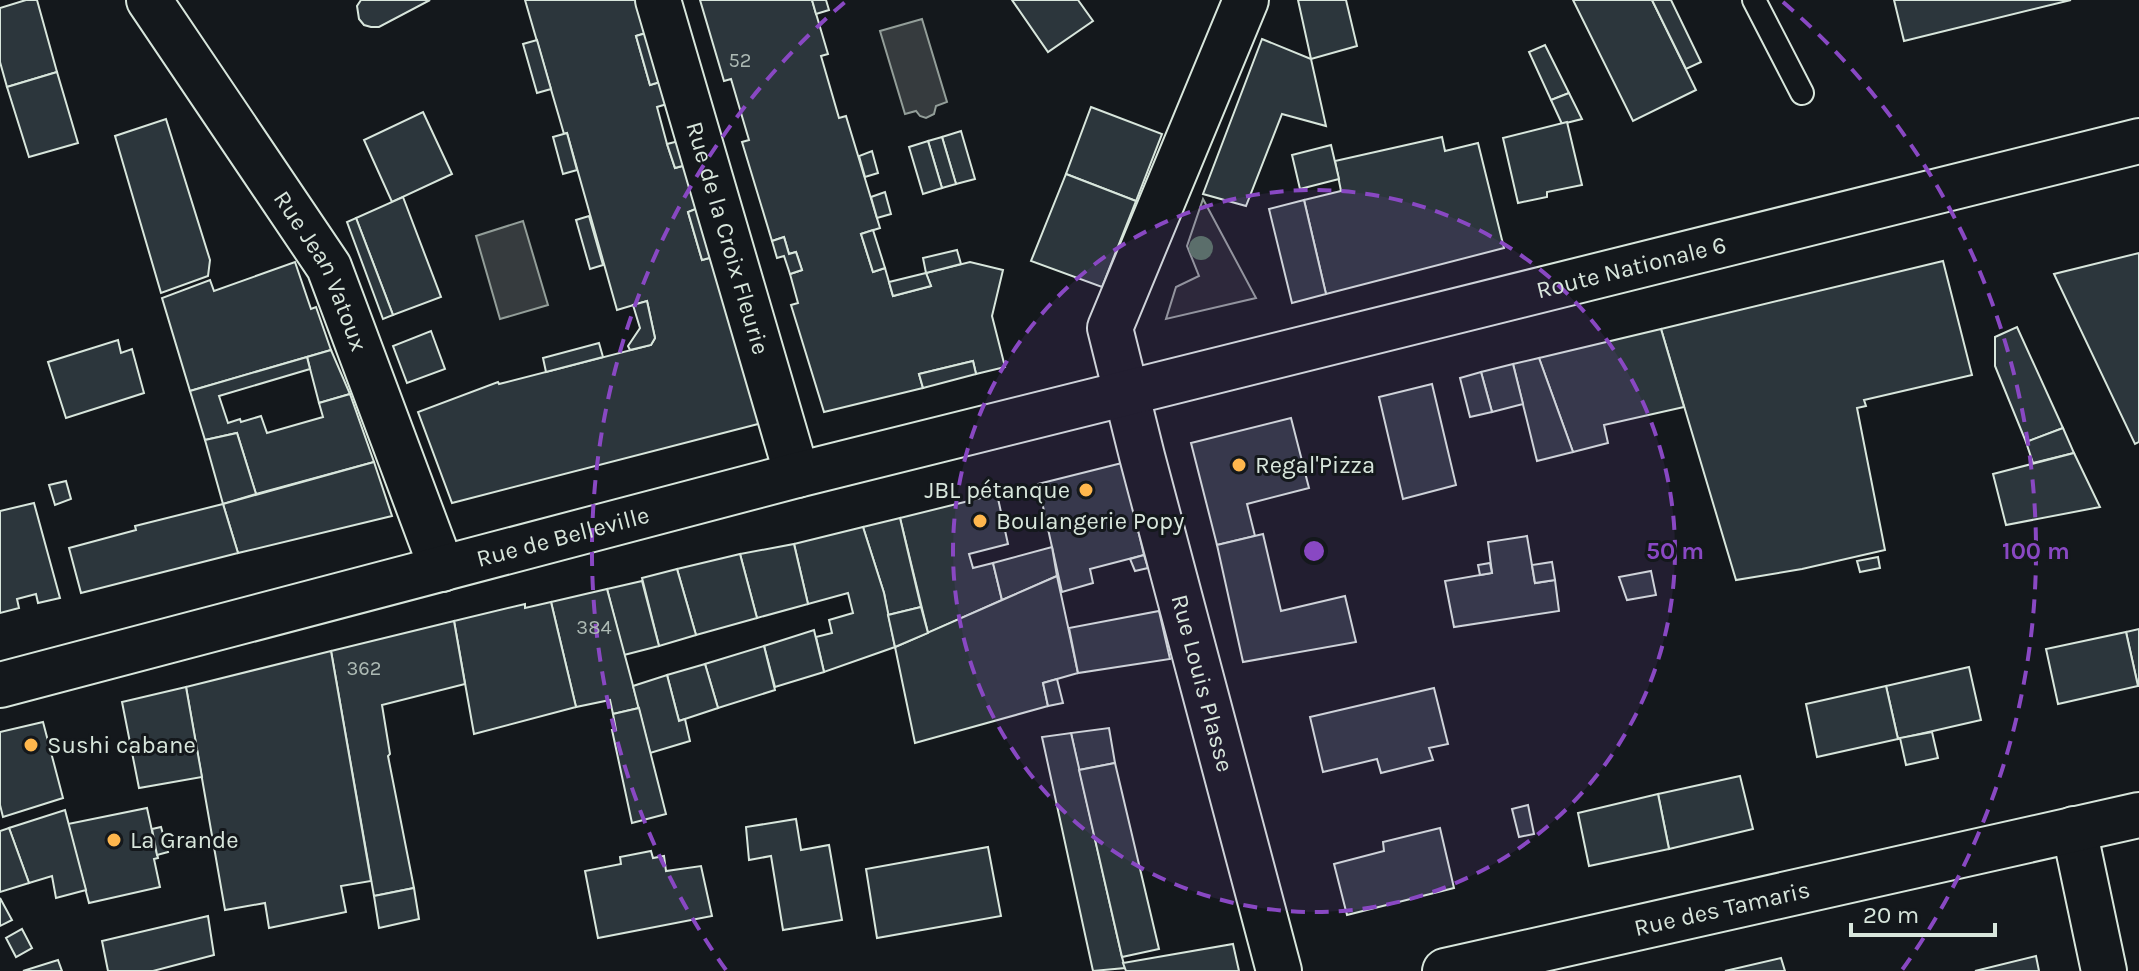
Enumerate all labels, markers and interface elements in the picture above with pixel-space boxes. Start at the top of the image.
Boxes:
house number: 52 [729,49,751,72]
street label: Rue de la Croix Fleurie [680,118,775,358]
street label: Rue Jean Vatoux [268,186,373,355]
street label: Route Nationale 6 [1534,230,1729,304]
place label: Regal'Pizza [1255,451,1375,479]
marker: Regal'Pizza [1230,456,1248,474]
place label: JBL pétanque [925,476,1070,504]
marker: JBL pétanque [1077,481,1095,499]
street label: Rue de Belleville [473,501,652,573]
place label: Boulangerie Popy [996,507,1184,535]
marker: Boulangerie Popy [971,512,989,530]
centre of rings [1300,537,1328,565]
text: 50 m [1646,537,1704,565]
text: 100 m [2002,537,2070,565]
street label: Rue Louis Plasse [1165,591,1239,775]
house number: 384 [576,616,612,639]
house number: 362 [347,657,381,680]
place label: Sushi cabane [47,731,196,759]
marker: Sushi cabane [22,736,40,754]
place label: La Grande [130,826,239,854]
marker: La Grande [105,831,123,849]
street label: Rue des Tamaris [1631,875,1813,942]
scale bar [1851,887,1995,937]
text: 20 m [1863,901,1919,929]

